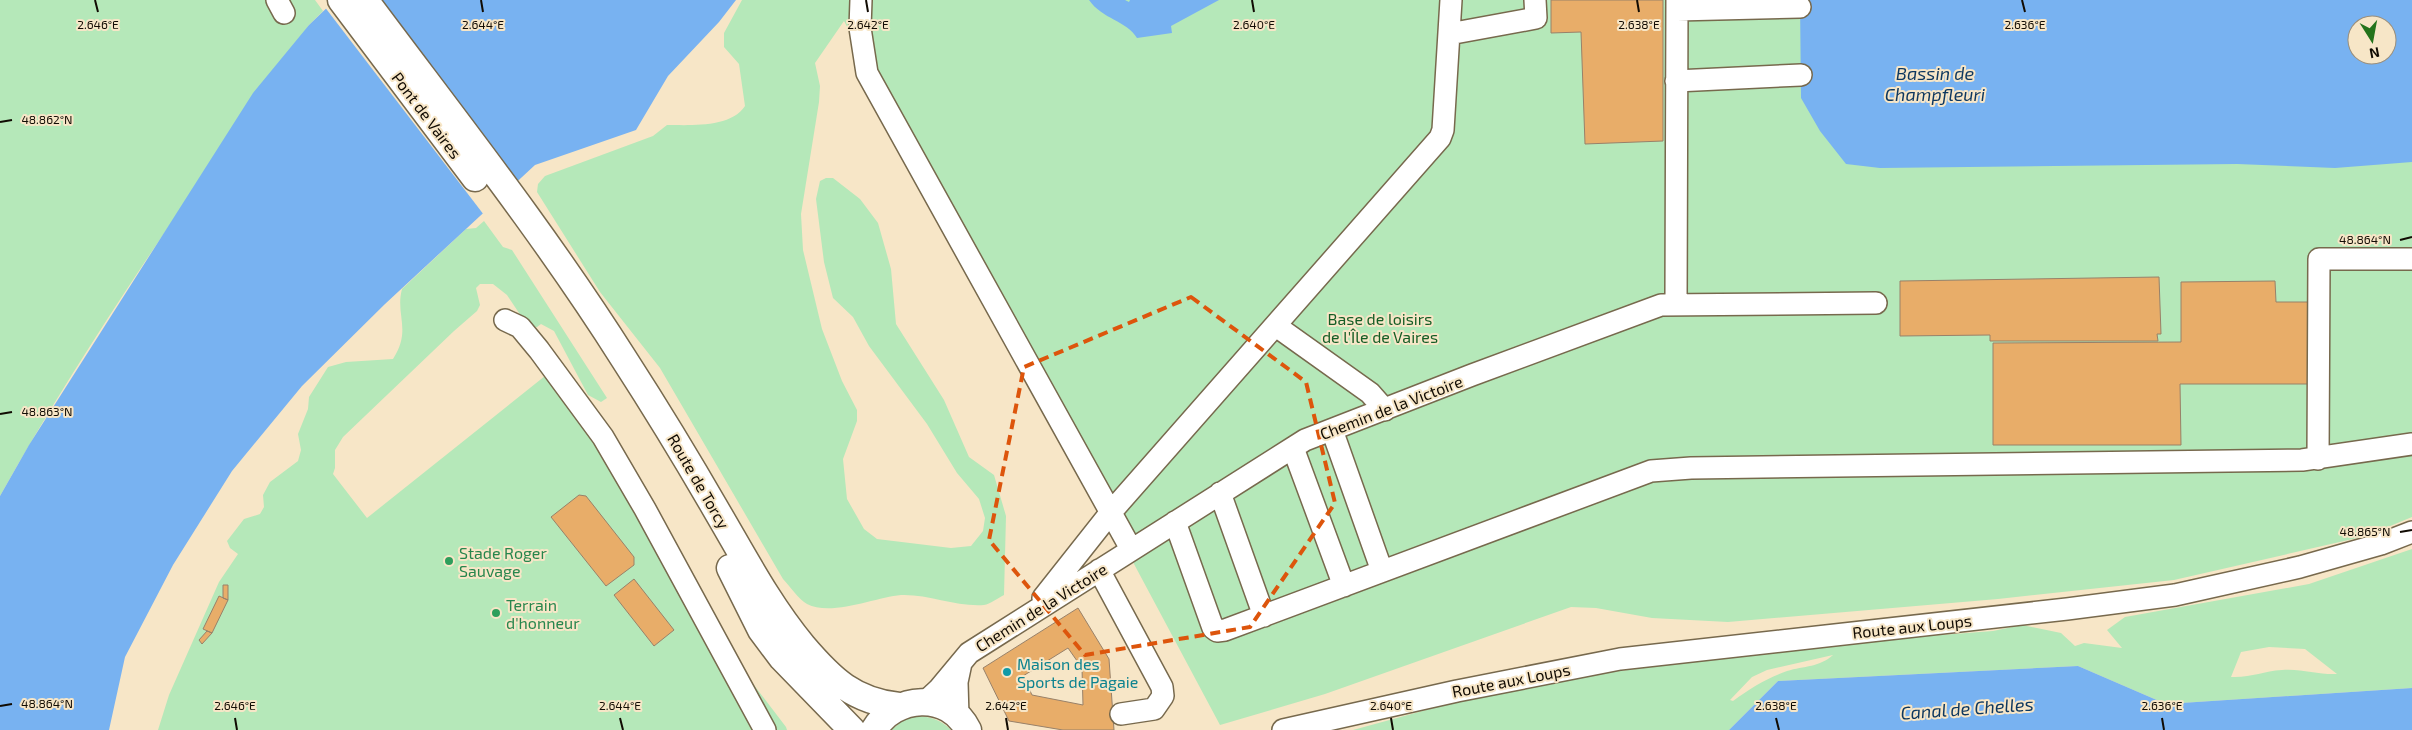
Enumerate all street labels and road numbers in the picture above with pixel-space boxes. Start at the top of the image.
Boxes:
street label: Pont de Vaires [388,68,466,162]
street label: Chemin de la Victoire [1317,371,1465,443]
street label: Route de Torcy [664,430,734,532]
street label: Chemin de la Victoire [972,559,1110,655]
street label: Route aux Loups [1851,610,1973,642]
street label: Route aux Loups [1450,659,1572,701]

